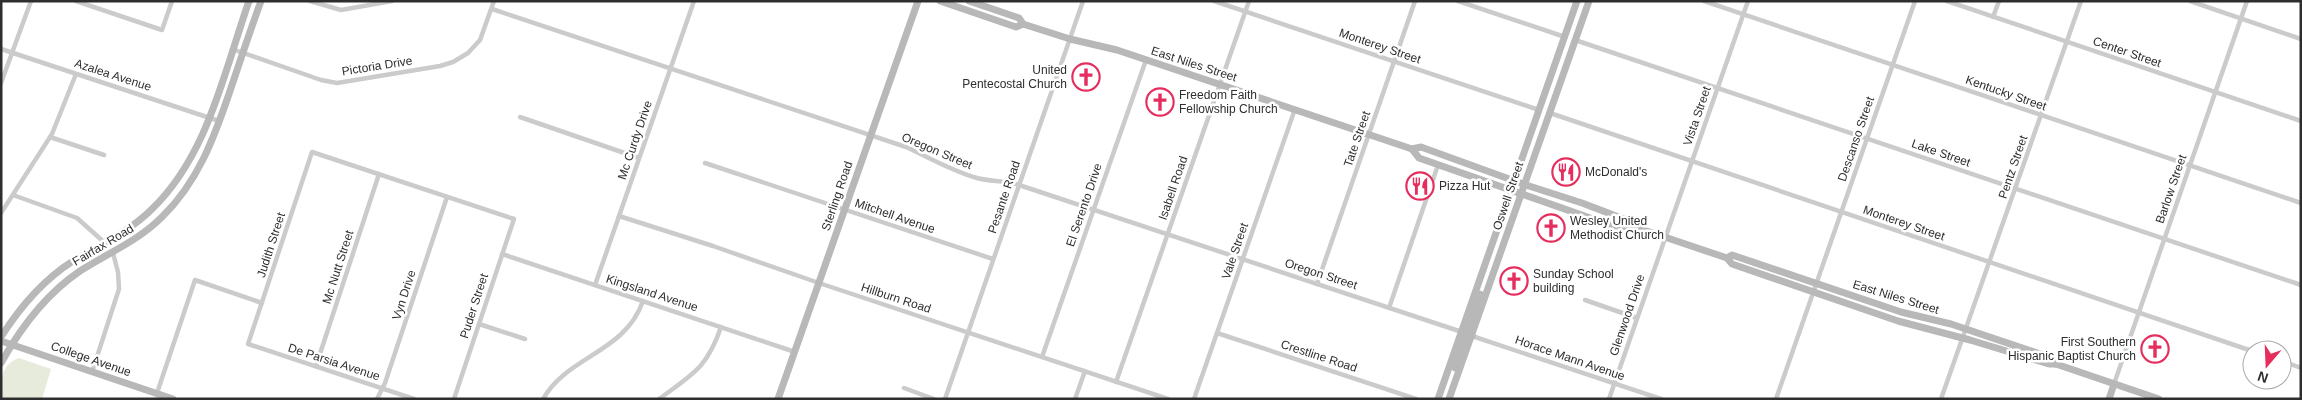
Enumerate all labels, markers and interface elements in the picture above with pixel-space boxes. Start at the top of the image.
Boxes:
street label: Monterey Street [1337,25,1423,67]
street label: Center Street [2091,34,2164,70]
street label: East Niles Street [1149,44,1239,85]
street label: Pictoria Drive [341,53,414,78]
street label: Azalea Avenue [73,56,153,94]
church icon: United Pentecostal Church [1071,62,1101,92]
place label: United Pentecostal Church [962,63,1067,91]
street label: Kentucky Street [1964,73,2049,114]
street label: Vista Street [1680,84,1714,148]
church icon: Freedom Faith Fellowship Church [1145,87,1175,117]
place label: Freedom Faith Fellowship Church [1179,88,1278,116]
street label: Descanso Street [1835,94,1877,183]
street label: Mc Curdy Drive [615,98,655,181]
street label: Tate Street [1341,109,1373,169]
street label: Oregon Street [900,130,975,172]
street label: Pentz Street [1996,133,2031,201]
street label: Lake Street [1910,136,1973,170]
street label: Barlow Street [2153,152,2190,225]
street label: Isabell Road [1156,154,1190,222]
restaurant icon: McDonald's [1551,157,1581,187]
street label: Sterling Road [819,159,855,233]
street label: Pesante Road [985,159,1023,235]
street label: Oswell Street [1490,159,1526,232]
street label: El Serento Drive [1063,161,1105,249]
place label: McDonald's [1585,165,1647,179]
restaurant icon: Pizza Hut [1405,171,1435,201]
place label: Pizza Hut [1439,179,1491,193]
street label: Mitchell Avenue [853,196,937,236]
street label: Monterey Street [1861,202,1947,244]
street label: Judith Street [254,210,288,279]
church icon: Wesley United Methodist Church [1536,213,1566,243]
place label: Wesley United Methodist Church [1570,214,1664,242]
street label: Vale Street [1219,220,1251,281]
street label: Fairfax Road [70,221,136,269]
street label: Mc Nutt Street [319,228,357,306]
street label: Oregon Street [1283,256,1360,293]
church icon: Sunday School building [1499,266,1529,296]
place label: Sunday School building [1533,267,1614,295]
street label: Vyn Drive [389,268,419,322]
street label: Puder Street [457,271,491,340]
street label: Kingsland Avenue [604,272,700,315]
street label: Glenwood Drive [1606,272,1648,358]
street label: East Niles Street [1851,277,1941,317]
street label: Hillburn Road [859,280,933,316]
street label: Horace Mann Avenue [1513,333,1627,383]
church icon: First Southern Hispanic Baptist Church [2140,334,2170,364]
place label: First Southern Hispanic Baptist Church [2008,335,2136,363]
street label: Crestline Road [1279,337,1359,375]
street label: College Avenue [49,339,133,379]
north arrow [2242,340,2292,390]
street label: De Parsia Avenue [286,341,382,384]
text: N [2255,368,2270,387]

